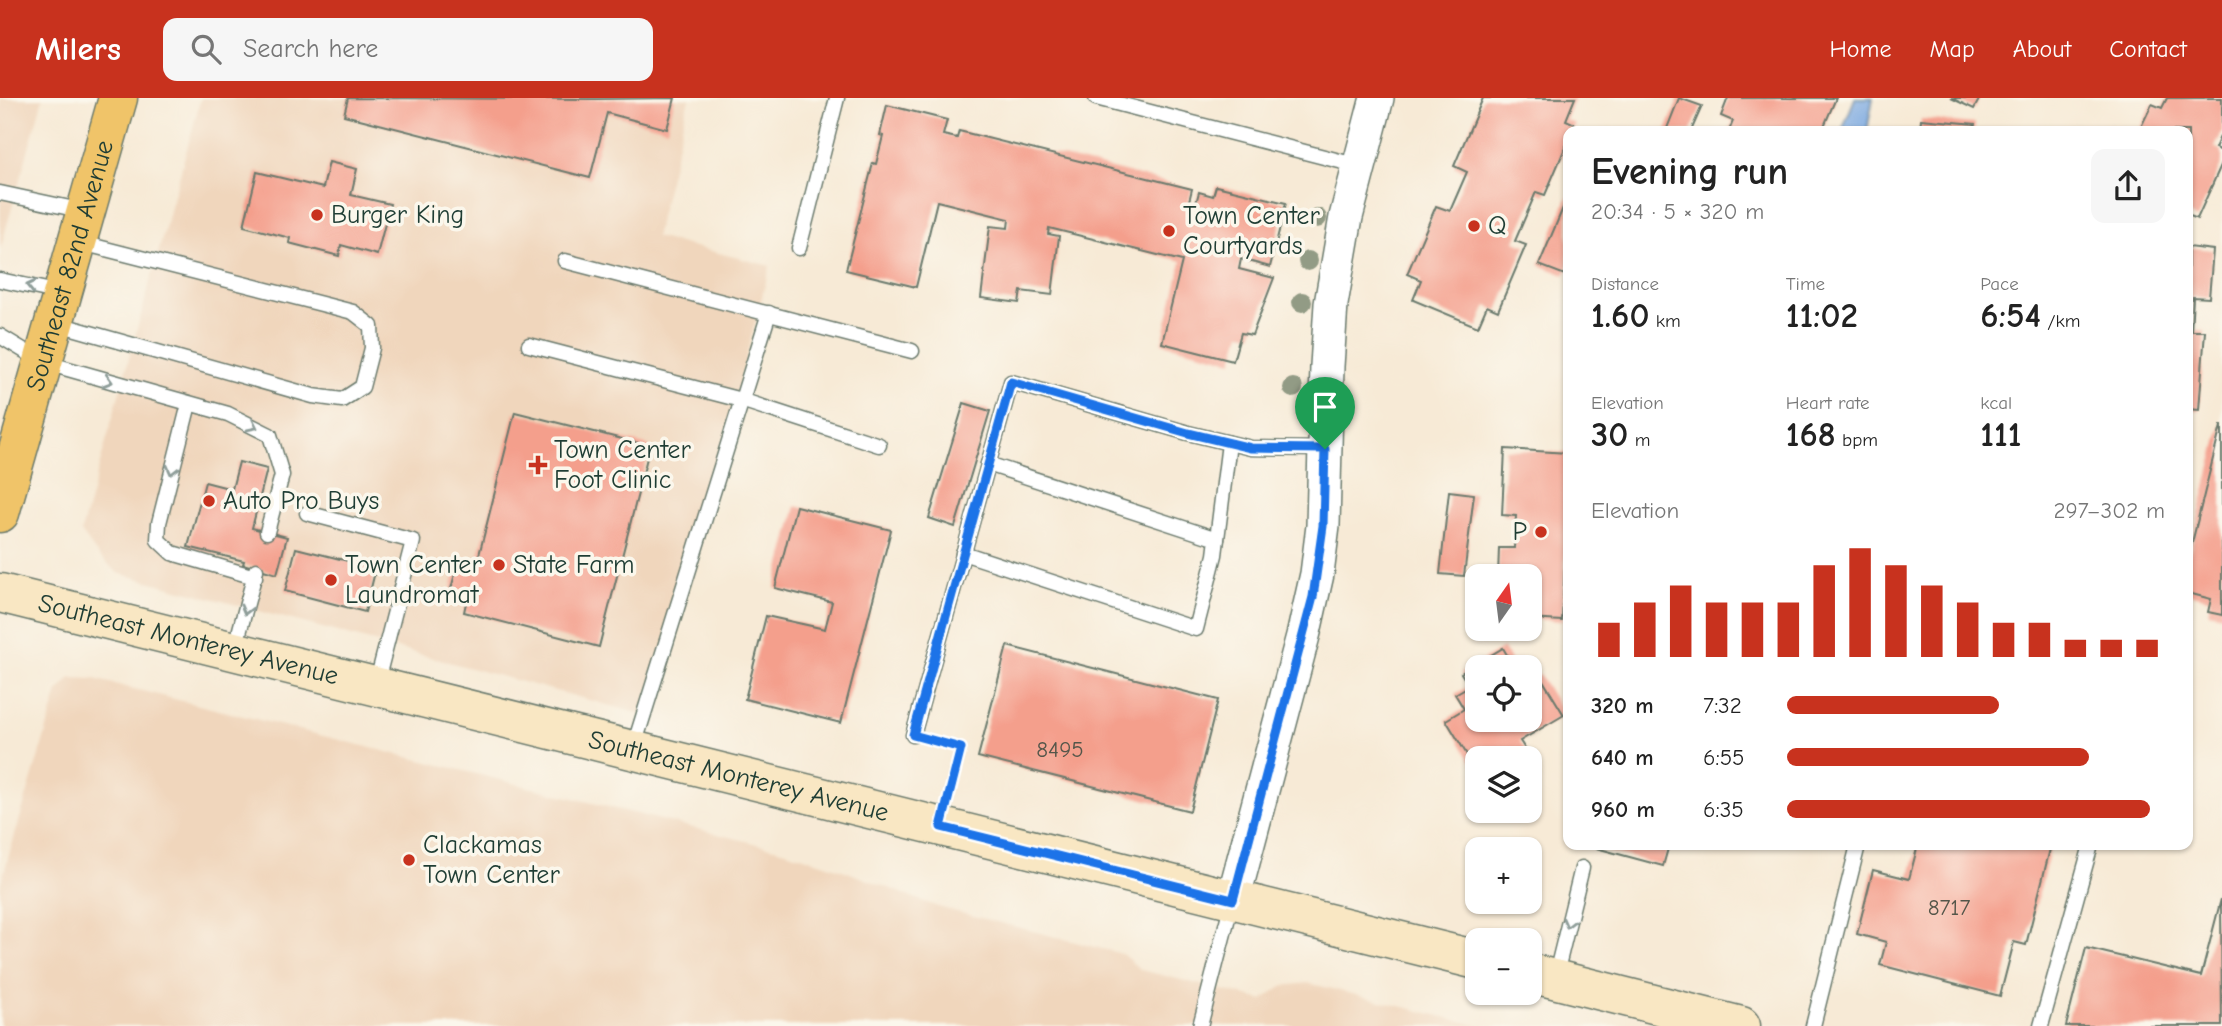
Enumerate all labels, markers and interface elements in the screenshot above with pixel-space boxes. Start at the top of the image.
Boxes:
search box [163,18,653,81]
text: Milers [35,30,121,68]
icon: search [187,30,225,68]
text: Search here [243,34,378,64]
text: Home [1830,35,1891,63]
text: Map [1929,35,1975,63]
text: About [2013,35,2071,63]
text: Contact [2109,35,2187,63]
street label: Southeast 82nd Avenue [20,137,120,395]
button: share [2091,149,2165,223]
text: Evening run [1591,150,1788,194]
text: 20:34 · 5 × 320 m [1591,198,1764,225]
place label: Burger King [331,200,464,230]
place label: Town Center Courtyards [1183,201,1320,261]
marker: Burger King [309,207,325,223]
place label: Q [1488,211,1506,241]
marker: Q [1466,218,1482,234]
marker: Town Center Courtyards [1161,223,1177,239]
text: Distance [1591,273,1659,295]
text: Time [1786,273,1825,295]
text: Pace [1980,273,2019,295]
one-way arrow [25,280,37,294]
text: 1.60 [1591,295,1649,336]
text: 11:02 [1786,295,1858,336]
text: 6:54 [1980,295,2041,336]
text: km [1649,310,1681,332]
text: /km [2041,310,2080,332]
one-way arrow [102,373,114,388]
pin [1295,377,1355,449]
icon: arrive [1306,388,1344,426]
text: Elevation [1591,392,1664,414]
text: Heart rate [1786,392,1869,414]
text: kcal [1980,392,2012,414]
text: 30 [1591,414,1628,455]
text: 168 [1786,414,1836,455]
text: 111 [1980,414,2022,455]
one-way arrow [246,418,258,432]
text: m [1628,429,1650,451]
text: bpm [1836,429,1878,451]
place label: Town Center Foot Clinic [554,435,691,495]
marker: Town Center Foot Clinic [528,455,548,475]
one-way arrow [166,464,180,476]
place label: Auto Pro Buys [223,486,379,516]
marker: Auto Pro Buys [201,493,217,509]
text: Elevation [1591,497,1679,524]
text: 297–302 m [2054,497,2165,524]
place label: P [1512,517,1527,547]
marker: P [1533,524,1549,540]
place label: Town Center Laundromat [345,550,482,610]
place label: State Farm [513,550,635,580]
marker: State Farm [491,557,507,573]
north arrow [1465,564,1542,640]
map controls [1465,564,1542,1005]
marker: Town Center Laundromat [323,572,339,588]
street label: Southeast Monterey Avenue [35,588,341,692]
one-way arrow [240,604,254,616]
button: locate [1465,655,1542,732]
text: 320 m [1591,692,1653,719]
text: 7:32 [1703,692,1742,719]
street label: Southeast Monterey Avenue [585,725,892,828]
house number: 8495 [1036,736,1084,763]
text: 640 m [1591,744,1653,771]
text: 6:55 [1703,744,1745,771]
button: layers [1465,746,1542,823]
text: 960 m [1591,796,1655,823]
text: 6:35 [1703,796,1744,823]
place label: Clackamas Town Center [423,830,560,890]
button: + [1465,837,1542,914]
marker: Clackamas Town Center [401,852,417,868]
house number: 8717 [1928,894,1970,921]
one-way arrow [1562,917,1577,929]
button: − [1465,928,1542,1005]

